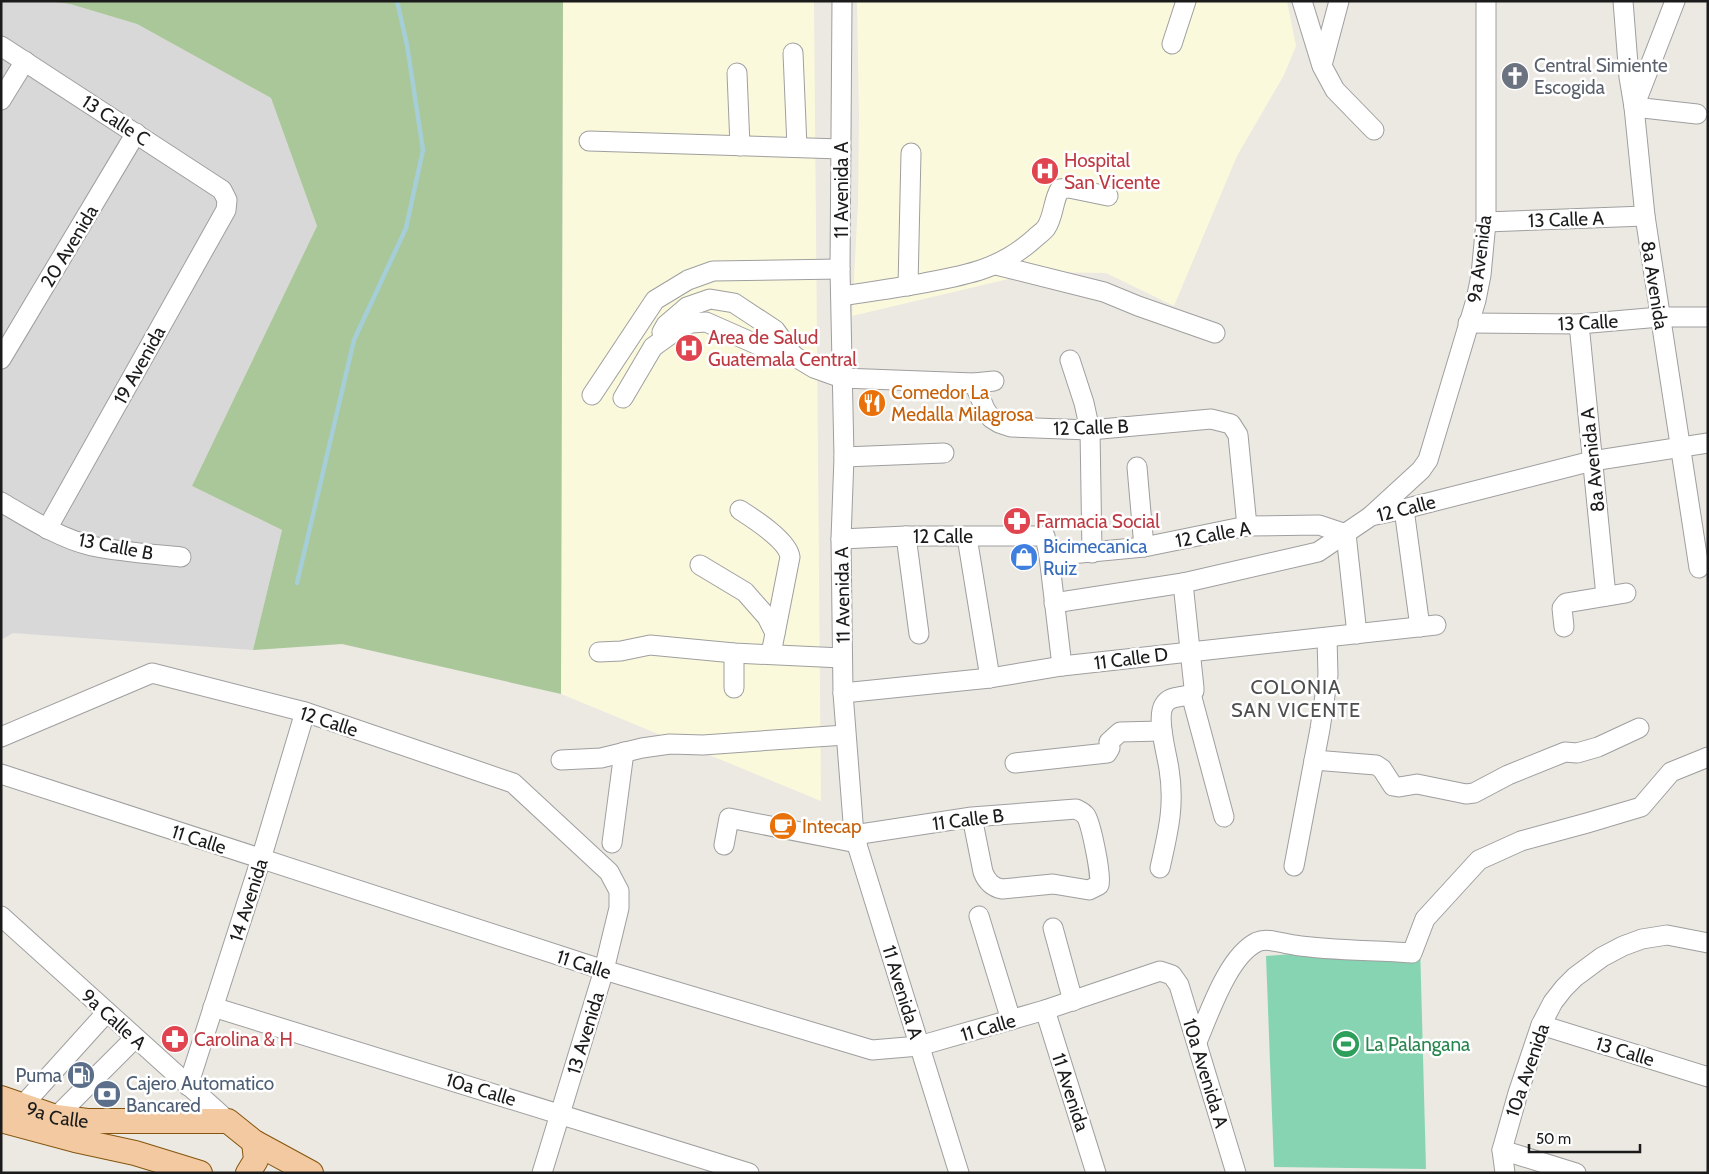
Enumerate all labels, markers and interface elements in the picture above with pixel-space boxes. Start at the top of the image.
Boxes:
place label: Central Simiente Escogida [1534,54,1668,99]
church icon: Central Simiente Escogida [1500,61,1530,91]
street label: 13 Calle C [78,90,154,151]
street label: 11 Avenida A [830,141,853,238]
place label: Hospital San Vicente [1064,149,1161,194]
hospital icon: Hospital San Vicente [1030,156,1060,186]
street label: 20 Avenida [36,201,103,292]
street label: 13 Calle A [1528,207,1605,232]
street label: 9a Avenida [1463,214,1496,304]
street label: 8a Avenida [1636,239,1673,331]
street label: 13 Calle [1557,309,1619,336]
street label: 19 Avenida [109,322,170,408]
place label: Area de Salud Guatemala Central [708,326,857,371]
hospital icon: Area de Salud Guatemala Central [674,333,704,363]
place label: Comedor La Medalla Milagrosa [891,381,1033,426]
restaurant icon: Comedor La Medalla Milagrosa [857,388,887,418]
street label: 8a Avenida A [1576,406,1609,513]
street label: 12 Calle B [1053,415,1129,440]
street label: 12 Calle [1374,490,1438,527]
pharmacy icon: Farmacia Social [1002,506,1032,536]
place label: Farmacia Social [1036,510,1160,533]
street label: 12 Calle A [1174,517,1253,552]
street label: 12 Calle [913,525,973,548]
street label: 13 Calle B [77,528,155,565]
place label: Bicimecanica Ruiz [1043,535,1147,580]
shop icon: Bicimecanica Ruiz [1009,542,1039,572]
street label: 11 Avenida A [830,546,855,644]
street label: 11 Calle D [1093,643,1169,674]
district label: COLONIA SAN VICENTE [1231,675,1361,722]
street label: 12 Calle [297,701,361,742]
street label: 11 Calle B [931,804,1005,835]
cafe icon: Intecap [768,811,798,841]
place label: Intecap [802,815,862,838]
street label: 11 Calle [169,820,229,859]
street label: 14 Avenida [224,856,273,944]
street label: 11 Avenida A [877,942,928,1042]
street label: 11 Calle [554,945,614,984]
street label: 9a Calle A [76,984,151,1055]
street label: 13 Avenida [562,989,609,1077]
street label: 11 Calle [958,1009,1019,1046]
street label: 10a Avenida A [1178,1016,1233,1131]
street label: 10a Avenida [1501,1021,1554,1120]
pharmacy icon: Carolina & H [160,1024,190,1054]
place label: Carolina & H [194,1028,293,1051]
sports icon: La Palangana [1331,1029,1361,1059]
street label: 13 Calle [1593,1032,1657,1071]
place label: La Palangana [1365,1033,1470,1056]
street label: 11 Avenida [1047,1050,1094,1134]
fuel station icon: Puma [66,1060,96,1090]
place label: Puma [16,1064,62,1087]
street label: 10a Calle [443,1068,519,1111]
place label: Cajero Automatico Bancared [126,1072,274,1117]
bank icon: Cajero Automatico Bancared [92,1079,122,1109]
street label: 9a Calle [23,1096,90,1133]
scale bar [1529,1122,1640,1154]
text: 50 m [1536,1130,1571,1148]

